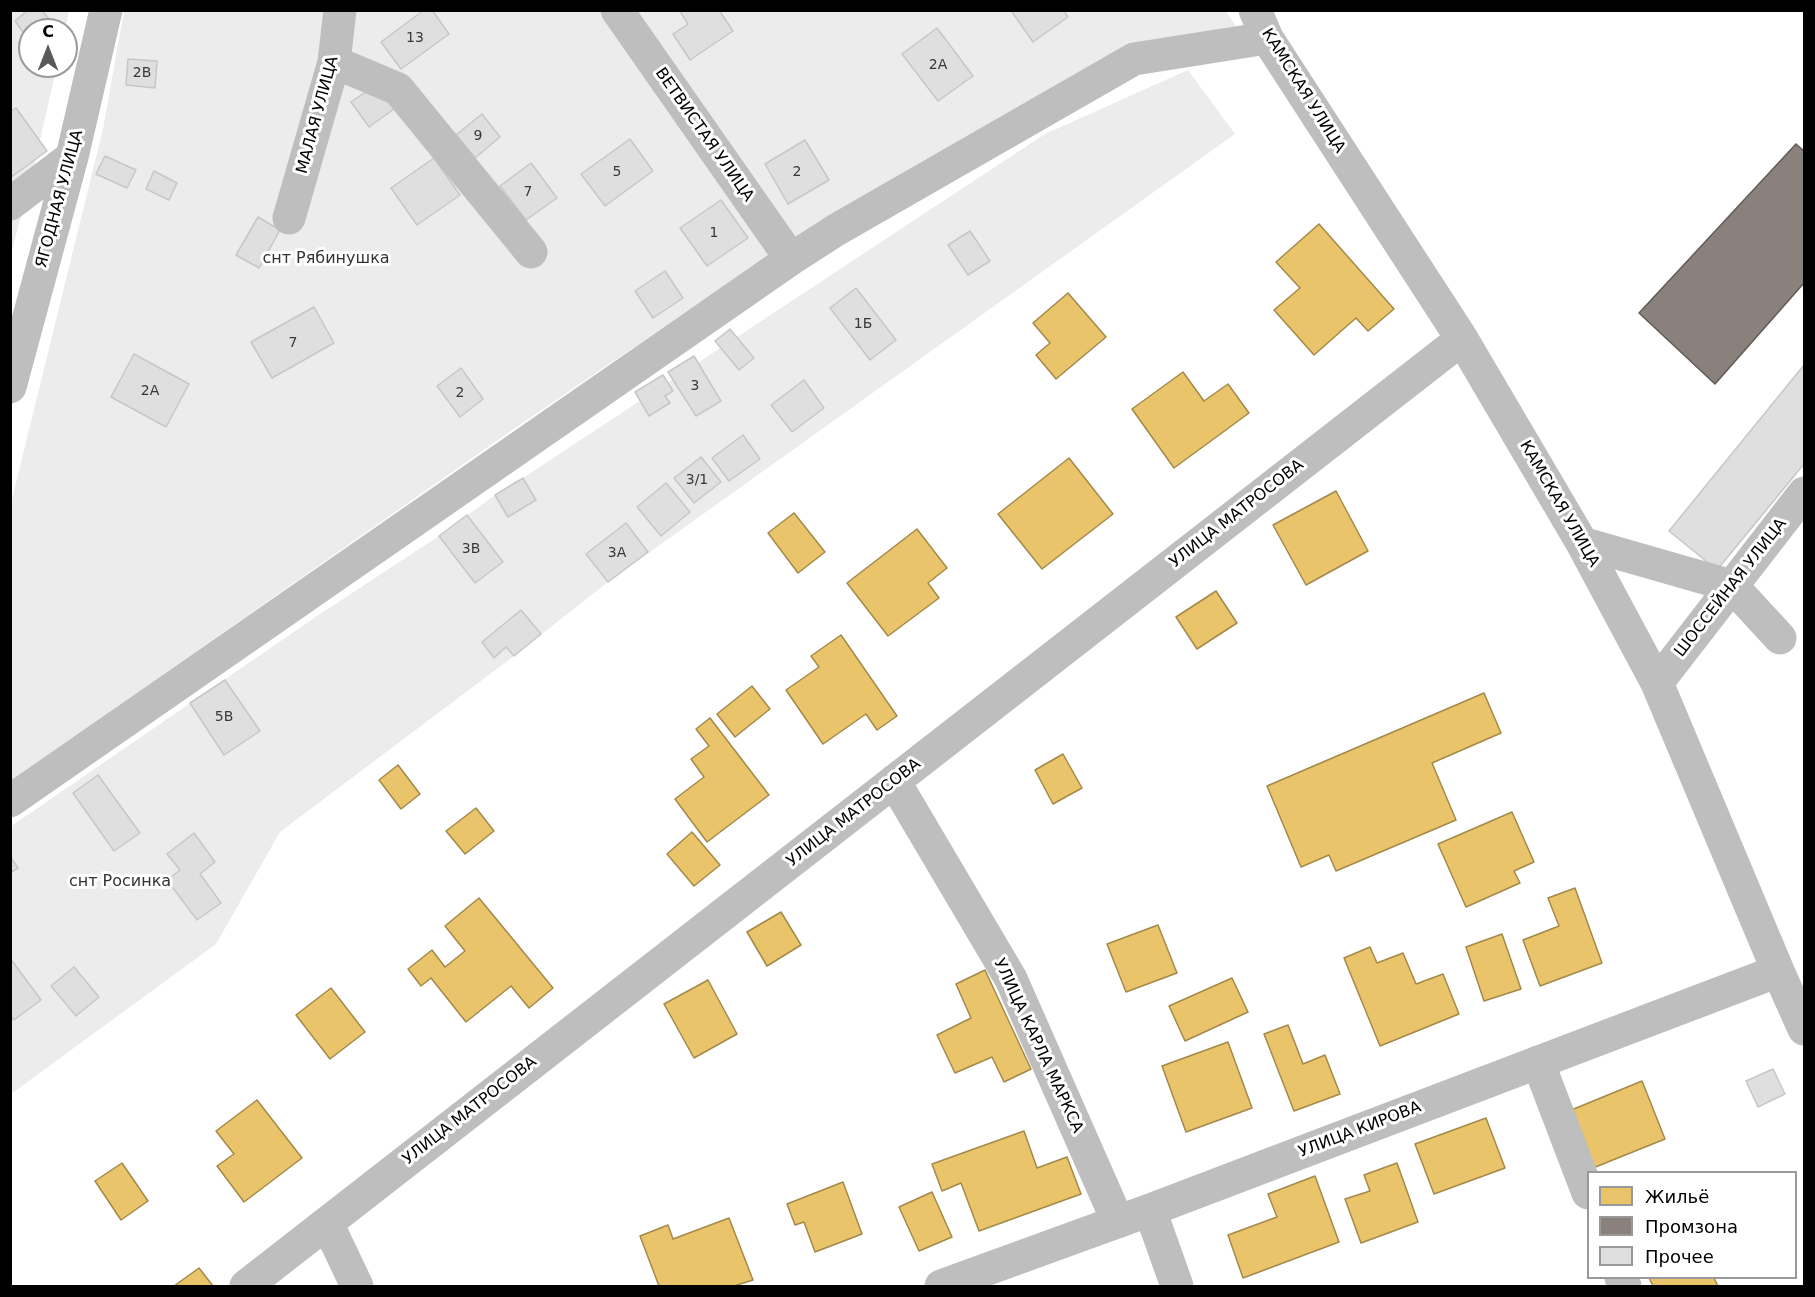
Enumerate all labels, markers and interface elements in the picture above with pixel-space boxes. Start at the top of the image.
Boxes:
north arrow [18,18,78,78]
text: С [42,22,54,41]
street label: КАМСКАЯ УЛИЦА [1257,25,1349,157]
house number: 13 [406,30,424,46]
street label: МАЛАЯ УЛИЦА [293,54,343,176]
house number: 2А [929,57,947,73]
street label: ВЕТВИСТАЯ УЛИЦА [651,64,757,206]
house number: 2В [133,65,151,81]
street label: ЯГОДНАЯ УЛИЦА [32,128,88,270]
house number: 9 [474,128,482,144]
house number: 5 [613,164,621,180]
house number: 2 [793,164,801,180]
house number: 7 [524,184,532,200]
house number: 1 [710,225,718,241]
park label: снт Рябинушка [262,249,390,269]
house number: 1Б [854,316,872,332]
house number: 7 [289,335,297,351]
house number: 3 [691,378,699,394]
house number: 2А [141,383,159,399]
house number: 2 [456,385,464,401]
street label: КАМСКАЯ УЛИЦА [1515,437,1603,571]
street label: УЛИЦА МАТРОСОВА [1166,456,1308,572]
house number: 3/1 [686,472,708,488]
street label: ШОССЕЙНАЯ УЛИЦА [1671,515,1791,661]
house number: 3В [462,541,480,557]
house number: 3А [608,545,626,561]
house number: 5В [215,709,233,725]
street label: УЛИЦА МАТРОСОВА [783,755,925,871]
park label: снт Росинка [69,872,171,892]
street label: УЛИЦА КАРЛА МАРКСА [989,956,1087,1136]
street label: УЛИЦА МАТРОСОВА [399,1053,541,1169]
street label: УЛИЦА КИРОВА [1296,1098,1424,1162]
legend [1587,1171,1797,1279]
text: Жильё [1645,1186,1709,1207]
text: Промзона [1645,1216,1738,1237]
text: Прочее [1645,1246,1714,1267]

